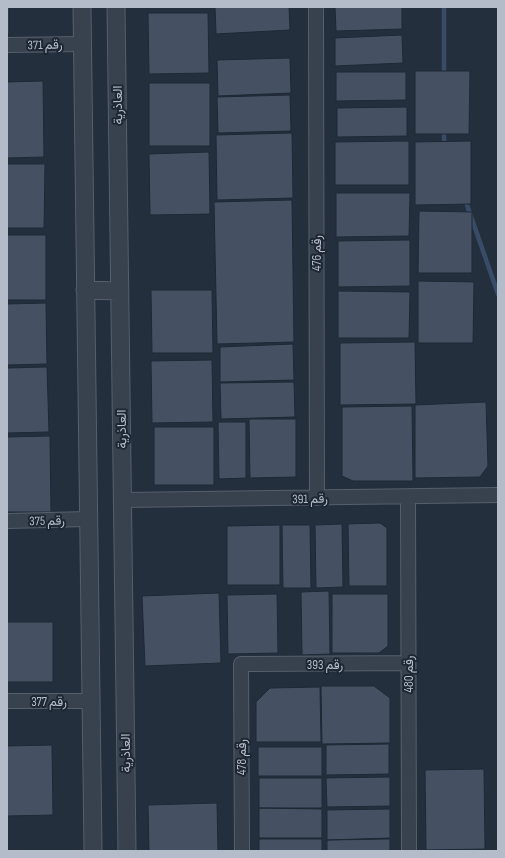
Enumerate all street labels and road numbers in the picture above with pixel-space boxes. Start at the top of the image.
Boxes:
street label: رقم 371 [27,37,63,53]
street label: العاذرية [110,85,126,125]
street label: رقم 476 [309,235,325,271]
street label: العاذرية [114,409,130,449]
street label: رقم 391 [292,491,328,507]
street label: رقم 375 [29,513,65,529]
street label: رقم 480 [401,656,417,692]
street label: رقم 393 [307,657,343,673]
street label: رقم 377 [31,694,67,710]
street label: العاذرية [118,733,134,773]
street label: رقم 478 [234,739,250,775]

